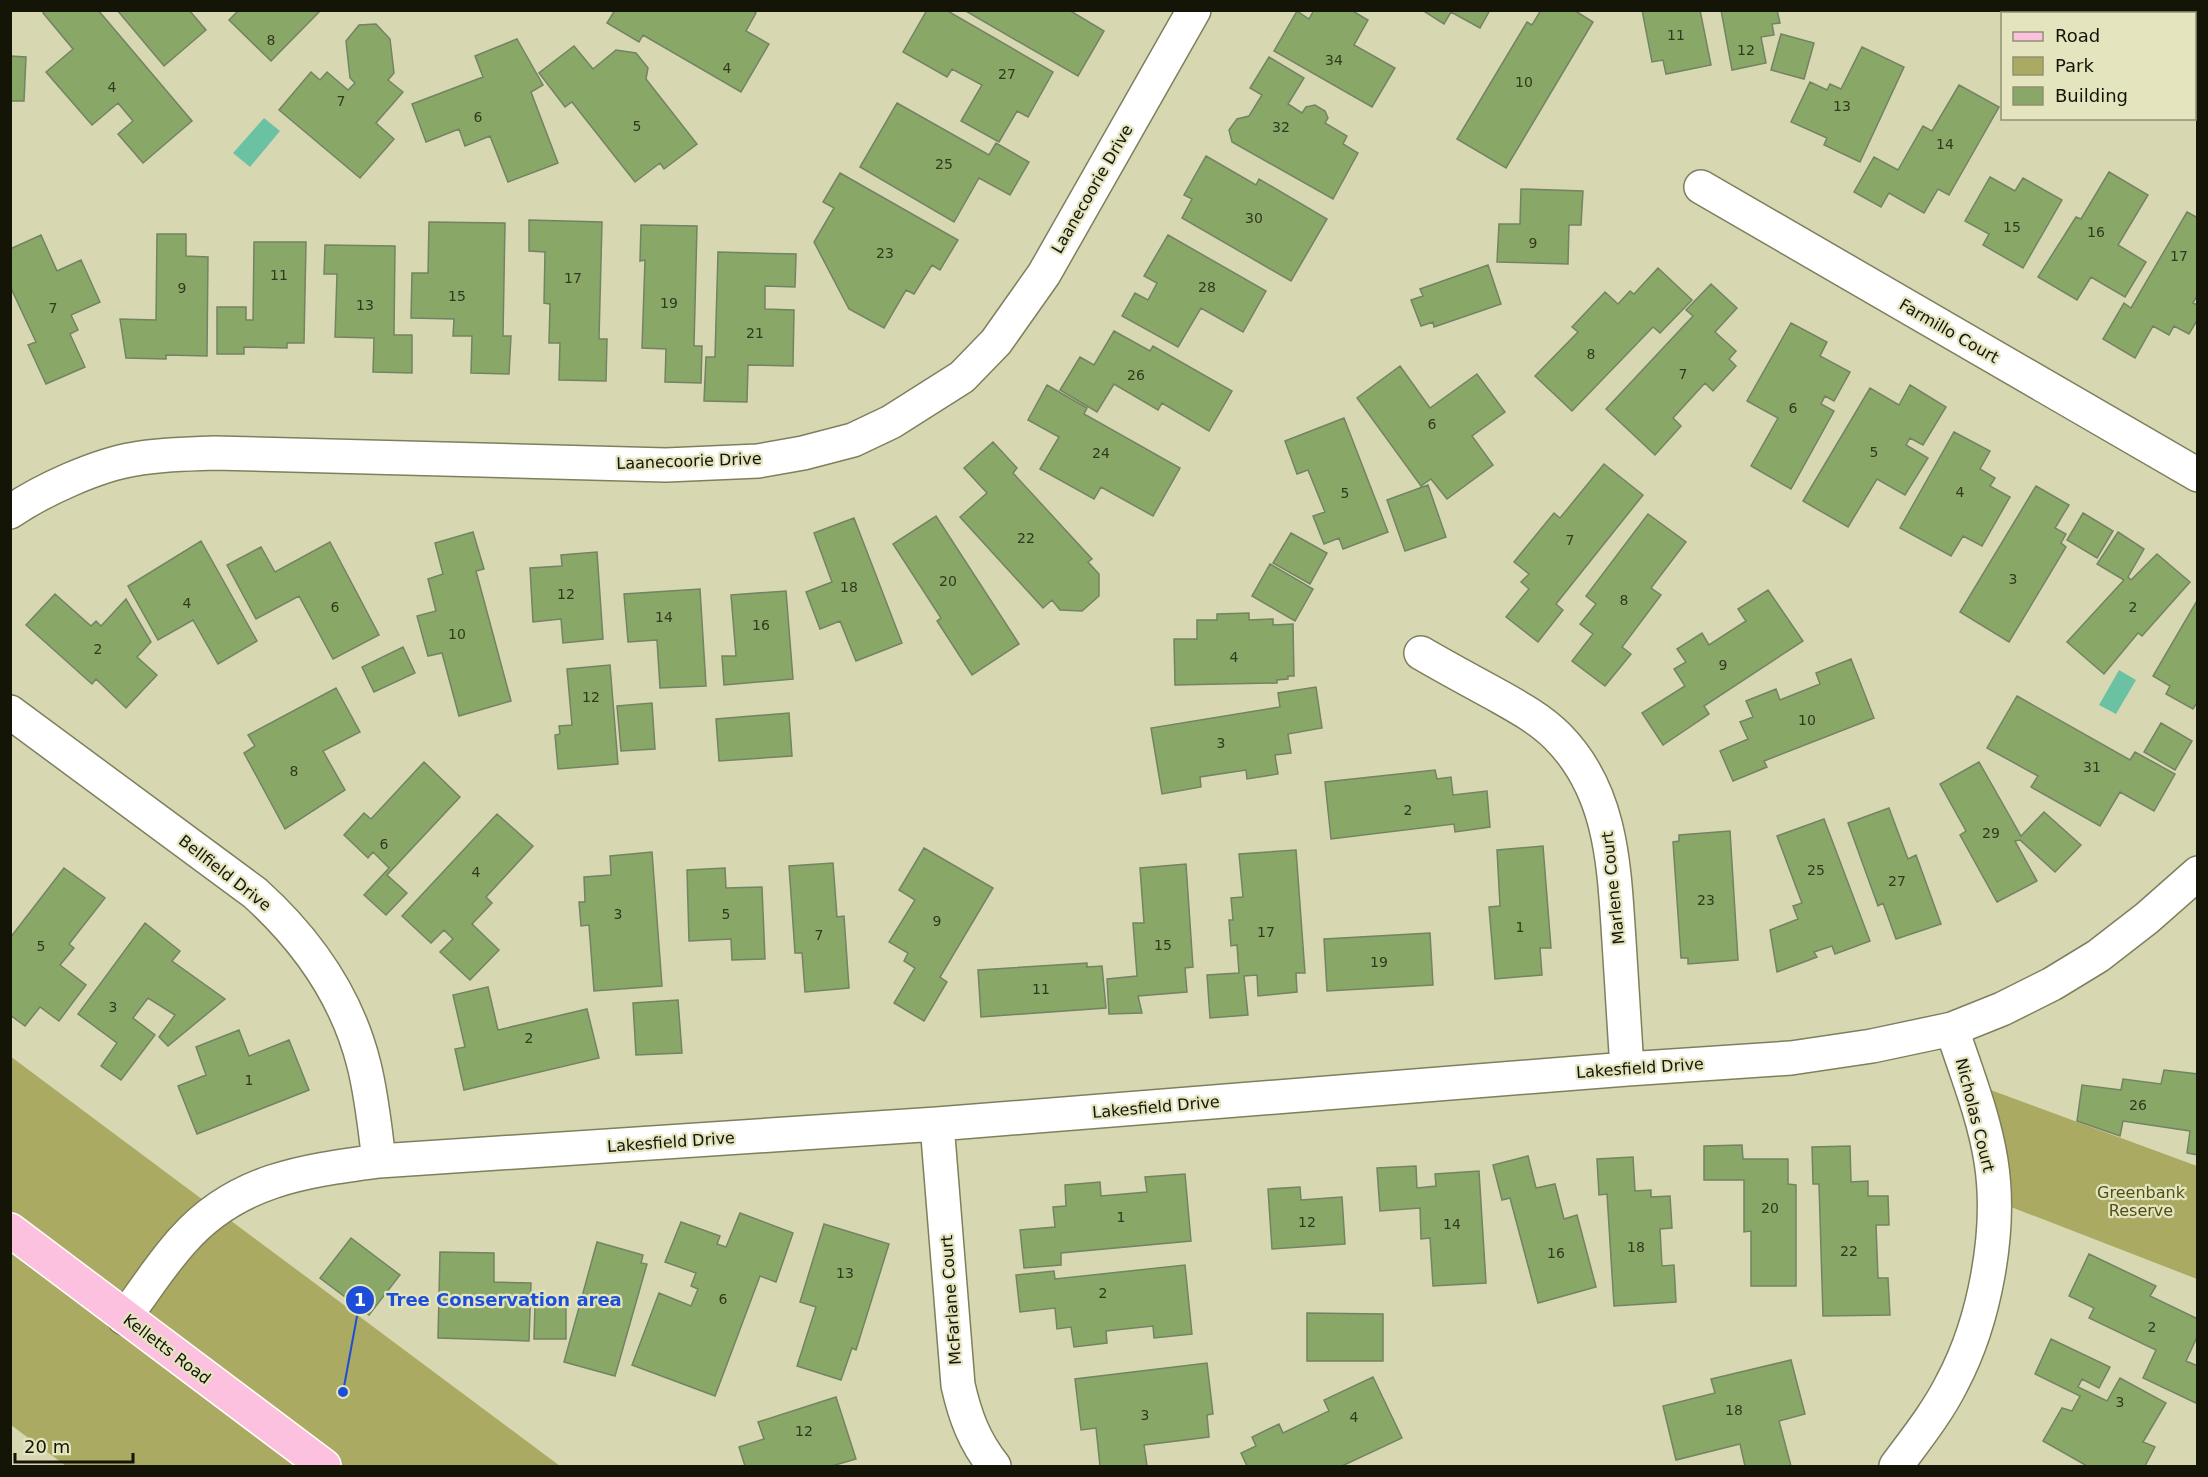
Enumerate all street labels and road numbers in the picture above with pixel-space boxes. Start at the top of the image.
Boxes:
street label: Laanecoorie Drive [1047,121,1137,257]
street label: Farmillo Court [1896,295,2002,367]
street label: Laanecoorie Drive [616,449,762,473]
street label: Bellfield Drive [175,831,275,915]
street label: Marlene Court [1598,831,1628,945]
street label: Lakesfield Drive [1576,1054,1704,1082]
street label: Nicholas Court [1952,1056,1998,1174]
street label: Lakesfield Drive [1091,1092,1221,1122]
street label: Lakesfield Drive [607,1128,735,1156]
street label: McFarlane Court [937,1234,965,1366]
street label: Kelletts Road [120,1310,214,1388]

